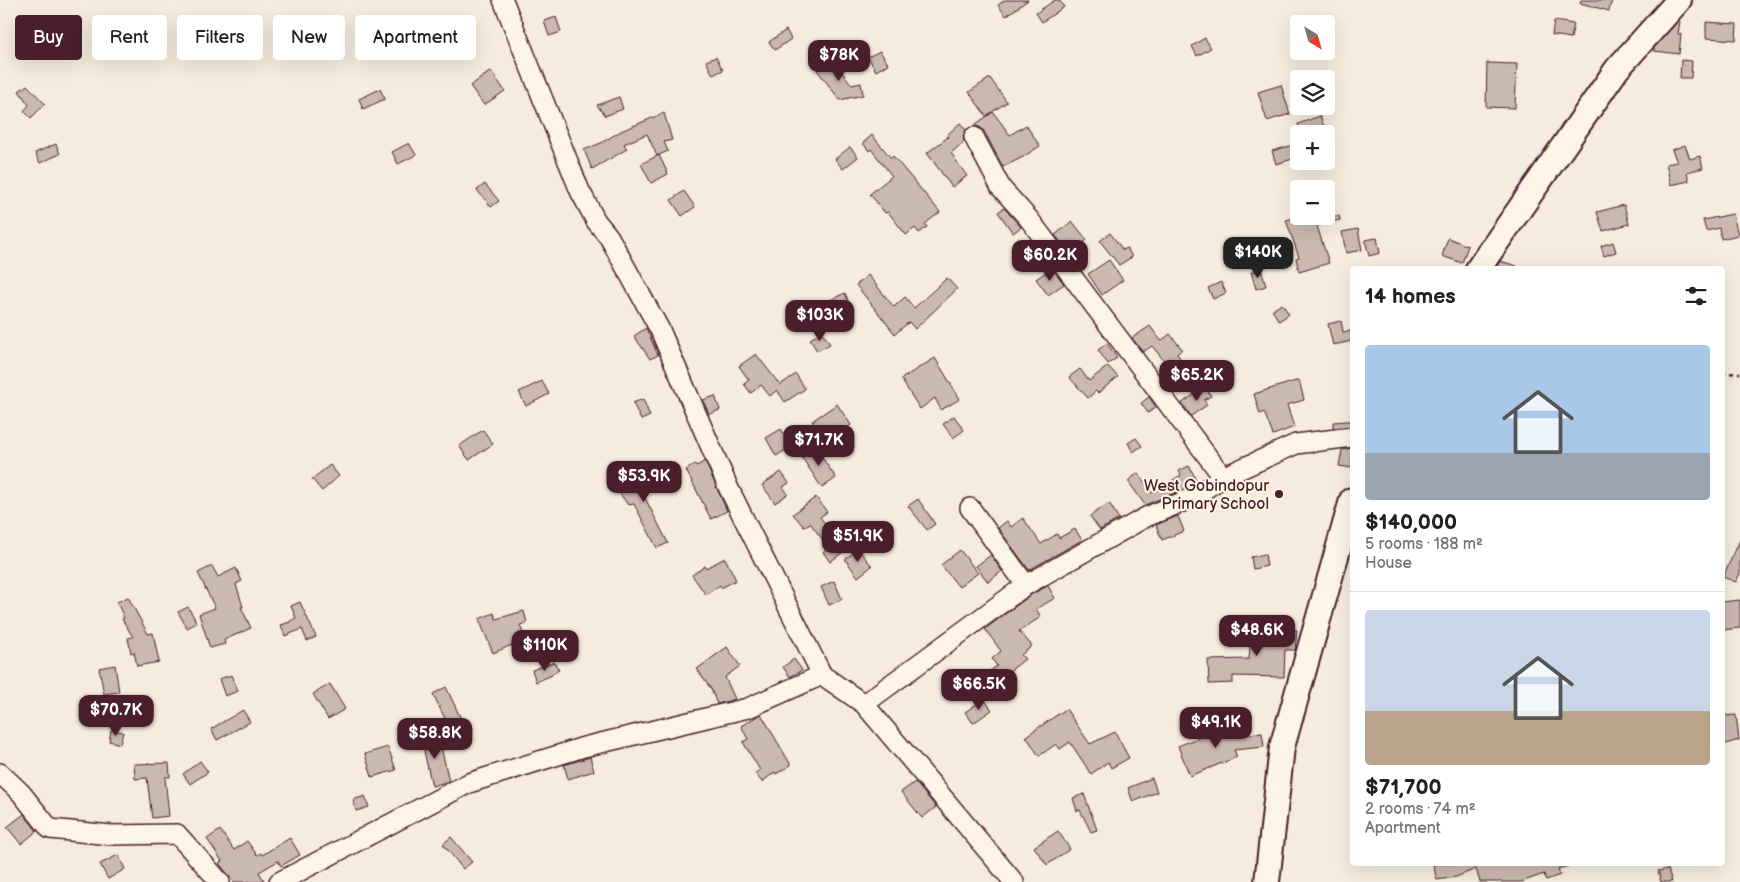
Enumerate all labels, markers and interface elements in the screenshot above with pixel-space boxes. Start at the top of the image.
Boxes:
chip: Buy [15,15,82,60]
chip: Rent [92,15,167,60]
chip: Filters [177,15,263,60]
chip: New [273,15,345,60]
chip: Apartment [355,15,476,60]
north arrow [1290,15,1335,60]
map controls [1290,15,1335,225]
pin: $78K [809,39,869,82]
text: $78K [819,46,859,65]
button: layers [1290,70,1335,115]
button: + [1290,125,1335,170]
button: − [1290,180,1335,225]
pin: $140K [1223,236,1293,279]
pin: $60.2K [1009,240,1091,282]
text: $140K [1234,243,1282,262]
text: $60.2K [1023,246,1077,265]
icon: filters [1682,282,1710,310]
text: 14 homes [1365,284,1456,309]
pin: $103K [785,300,855,342]
text: $103K [796,306,844,325]
pin: $65.2K [1156,360,1238,402]
text: $65.2K [1170,366,1224,385]
icon: home [1493,377,1583,467]
pin: $71.7K [778,424,860,467]
text: $71.7K [794,431,844,450]
pin: $53.9K [603,460,685,503]
text: $53.9K [618,467,670,486]
place label: West Gobindopur Primary School [1144,477,1269,514]
marker: West Gobindopur Primary School [1273,488,1285,500]
text: $140,000 [1365,510,1457,535]
pin: $51.9K [817,520,899,563]
text: $51.9K [833,527,883,546]
text: 5 rooms · 188 m² [1365,535,1483,554]
text: House [1365,554,1412,573]
pin: $48.6K [1216,614,1298,657]
text: $48.6K [1230,621,1284,640]
pin: $110K [510,630,580,672]
text: $110K [523,636,567,655]
icon: home [1493,643,1583,733]
pin: $66.5K [938,668,1020,711]
text: $66.5K [952,675,1006,694]
pin: $70.7K [75,694,157,737]
text: $70.7K [90,701,142,720]
pin: $49.1K [1175,706,1257,749]
text: $49.1K [1191,713,1241,732]
pin: $58.8K [394,718,476,760]
text: $58.8K [408,724,462,743]
text: $71,700 [1365,775,1442,800]
text: 2 rooms · 74 m² [1365,800,1476,819]
text: Apartment [1365,819,1441,838]

